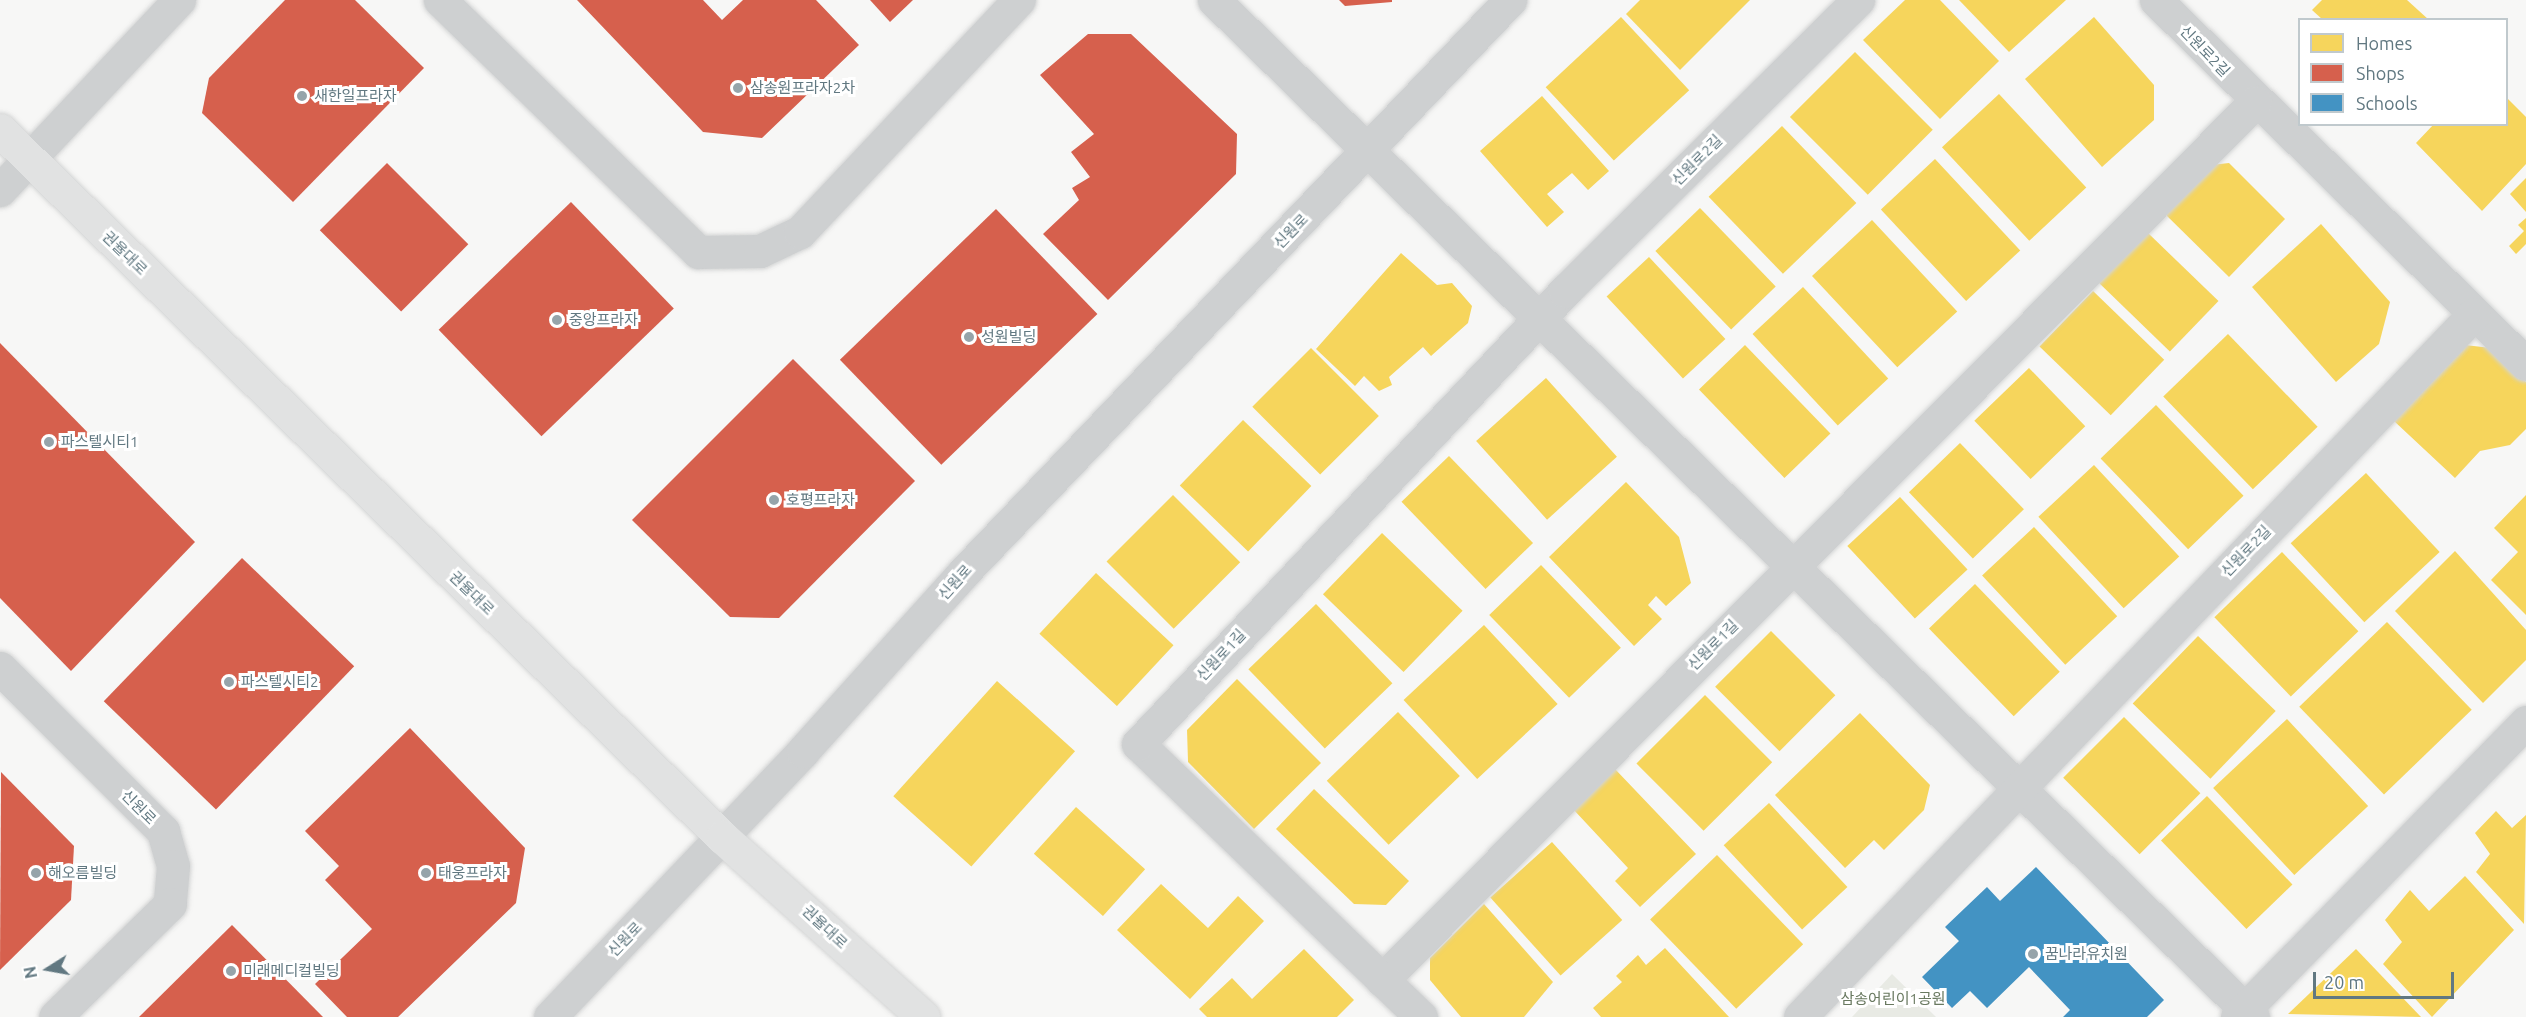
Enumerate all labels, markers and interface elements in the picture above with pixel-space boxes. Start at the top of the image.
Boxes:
legend [2298,18,2508,126]
street label: 신원로2길 [2176,22,2234,80]
text: Homes [2356,33,2412,53]
text: Shops [2356,63,2405,83]
place label: 삼송원프라자2차 [750,79,855,97]
marker: 삼송원프라자2차 [731,81,745,95]
place label: 새한일프라자 [314,87,397,105]
marker: 새한일프라자 [295,89,309,103]
text: Schools [2356,93,2418,113]
street label: 신원로2길 [1668,131,1726,189]
street label: 신원로 [1270,210,1312,252]
street label: 권율대로 [99,227,151,279]
place label: 중앙프라자 [569,311,638,329]
marker: 중앙프라자 [550,313,564,327]
place label: 성원빌딩 [981,328,1036,346]
marker: 성원빌딩 [962,330,976,344]
place label: 파스텔시티1 [61,433,138,451]
marker: 파스텔시티1 [42,435,56,449]
place label: 호평프라자 [786,491,855,509]
marker: 호평프라자 [767,493,781,507]
street label: 신원로2길 [2217,522,2275,580]
street label: 신원로 [934,561,976,603]
street label: 권율대로 [446,567,498,619]
street label: 신원로1길 [1684,616,1742,674]
street label: 신원로1길 [1193,626,1249,684]
place label: 파스텔시티2 [241,673,318,691]
marker: 파스텔시티2 [222,675,236,689]
street label: 신원로 [118,786,160,828]
place label: 해오름빌딩 [48,864,117,882]
place label: 태웅프라자 [438,864,507,882]
marker: 해오름빌딩 [29,866,43,880]
marker: 태웅프라자 [419,866,433,880]
street label: 권율대로 [799,902,851,952]
street label: 신원로 [604,918,646,960]
north arrow [18,939,78,999]
place label: 꿈나라유치원 [2045,945,2128,963]
marker: 꿈나라유치원 [2026,947,2040,961]
scale bar [2316,960,2457,998]
place label: 미래메디컬빌딩 [243,962,340,980]
marker: 미래메디컬빌딩 [224,964,238,978]
text: N [20,965,40,980]
text: 20 m [2324,972,2364,992]
park label: 삼송어린이1공원 [1840,990,1946,1008]

